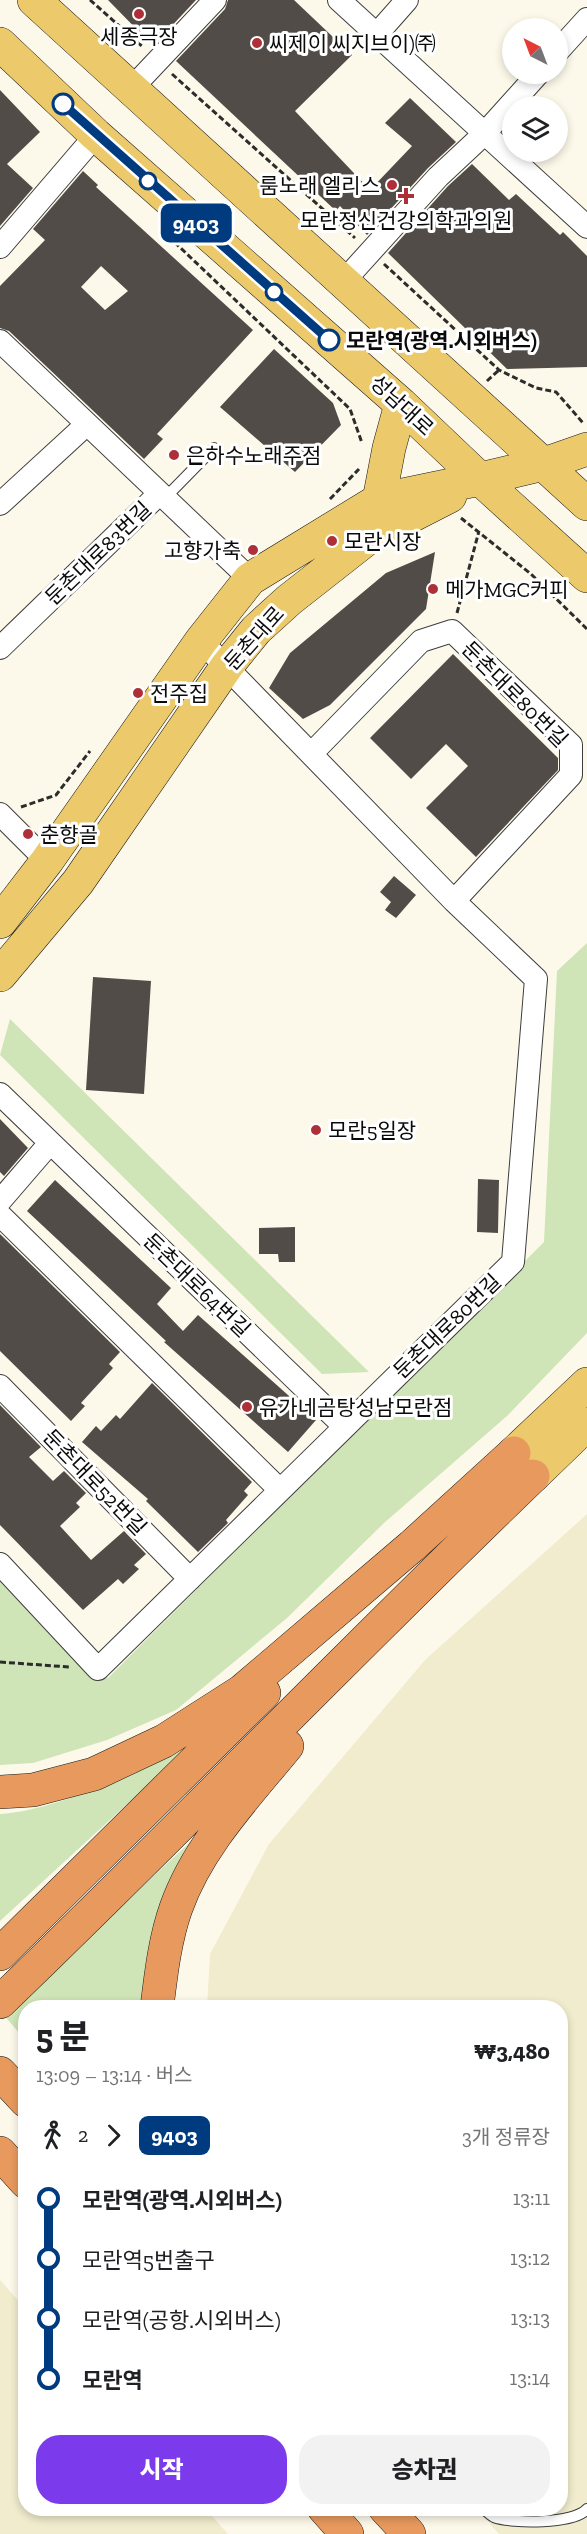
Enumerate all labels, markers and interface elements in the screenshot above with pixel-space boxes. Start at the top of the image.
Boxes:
marker: 세종극장 [132,7,146,21]
north arrow [502,18,568,84]
map controls [502,18,568,162]
place label: 세종극장 [100,24,178,49]
place label: 씨제이 씨지브이)㈜ [269,31,436,56]
marker: 씨제이 씨지브이)㈜ [250,36,264,50]
unlabelled marker [52,93,74,115]
button: layers [502,96,568,162]
unlabelled marker [139,172,157,190]
place label: 룸노래 엘리스 [259,173,380,198]
marker: 룸노래 엘리스 [385,178,399,192]
marker: 모란정신건강의학과의원 [397,187,415,205]
line badge: 9403 [154,204,238,242]
place label: 모란정신건강의학과의원 [300,208,512,233]
text: 9403 [173,211,219,236]
unlabelled marker [265,283,283,301]
place label: 모란역(광역.시외버스) [346,328,537,353]
marker: 모란역(광역.시외버스) [318,329,340,351]
street label: 성남대로 [365,370,439,440]
place label: 은하수노래주점 [186,443,321,468]
marker: 은하수노래주점 [167,448,181,462]
street label: 둔촌대로83번길 [40,496,156,610]
place label: 모란시장 [344,529,421,554]
marker: 모란시장 [325,534,339,548]
place label: 고향가축 [164,538,241,563]
marker: 고향가축 [246,543,260,557]
place label: 메가MGC커피 [445,577,569,602]
marker: 메가MGC커피 [426,582,440,596]
street label: 둔촌대로 [219,601,289,675]
street label: 둔촌대로80번길 [457,636,573,752]
place label: 전주집 [150,681,208,706]
marker: 전주집 [131,686,145,700]
place label: 춘향골 [40,822,98,847]
marker: 춘향골 [21,827,35,841]
place label: 모란5일장 [328,1118,416,1143]
marker: 모란5일장 [309,1123,323,1137]
street label: 둔촌대로64번길 [139,1228,255,1342]
street label: 둔촌대로80번길 [388,1269,506,1383]
place label: 유가네곰탕성남모란점 [259,1395,452,1420]
marker: 유가네곰탕성남모란점 [240,1400,254,1414]
street label: 둔촌대로52번길 [38,1424,152,1540]
text: 5 분 [36,2017,90,2056]
text: ₩3,480 [474,2038,550,2065]
text: 13:09 – 13:14 · 버스 [36,2063,192,2087]
icon: walk [36,2119,69,2152]
icon: forward [97,2119,130,2152]
text: 2 [78,2123,88,2147]
text: 9403 [151,2123,198,2148]
text: 3개 정류장 [462,2125,550,2149]
text: 13:11 [513,2186,550,2210]
text: 모란역(광역.시외버스) [82,2187,282,2214]
text: 13:12 [510,2246,550,2270]
text: 모란역5번출구 [82,2247,215,2274]
text: 13:13 [511,2306,550,2330]
text: 모란역(공항.시외버스) [82,2307,281,2334]
text: 13:14 [510,2366,550,2390]
text: 모란역 [82,2367,143,2394]
button: 시작 [36,2435,287,2504]
button: 승차권 [299,2435,550,2504]

